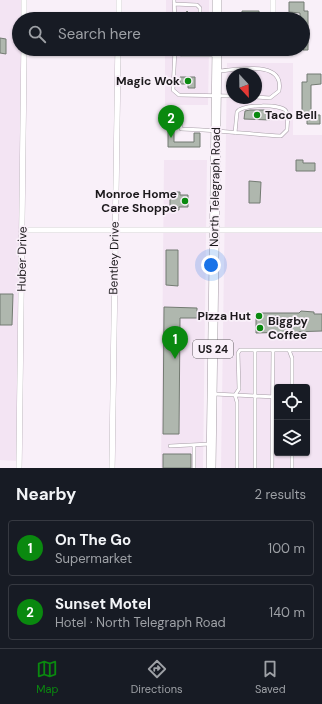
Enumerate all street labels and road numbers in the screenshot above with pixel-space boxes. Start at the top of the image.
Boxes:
street label: North Telegraph Road [206,127,224,247]
street label: Bentley Drive [105,221,123,295]
street label: Huber Drive [13,226,31,292]
road number: US 24 [193,340,233,358]

